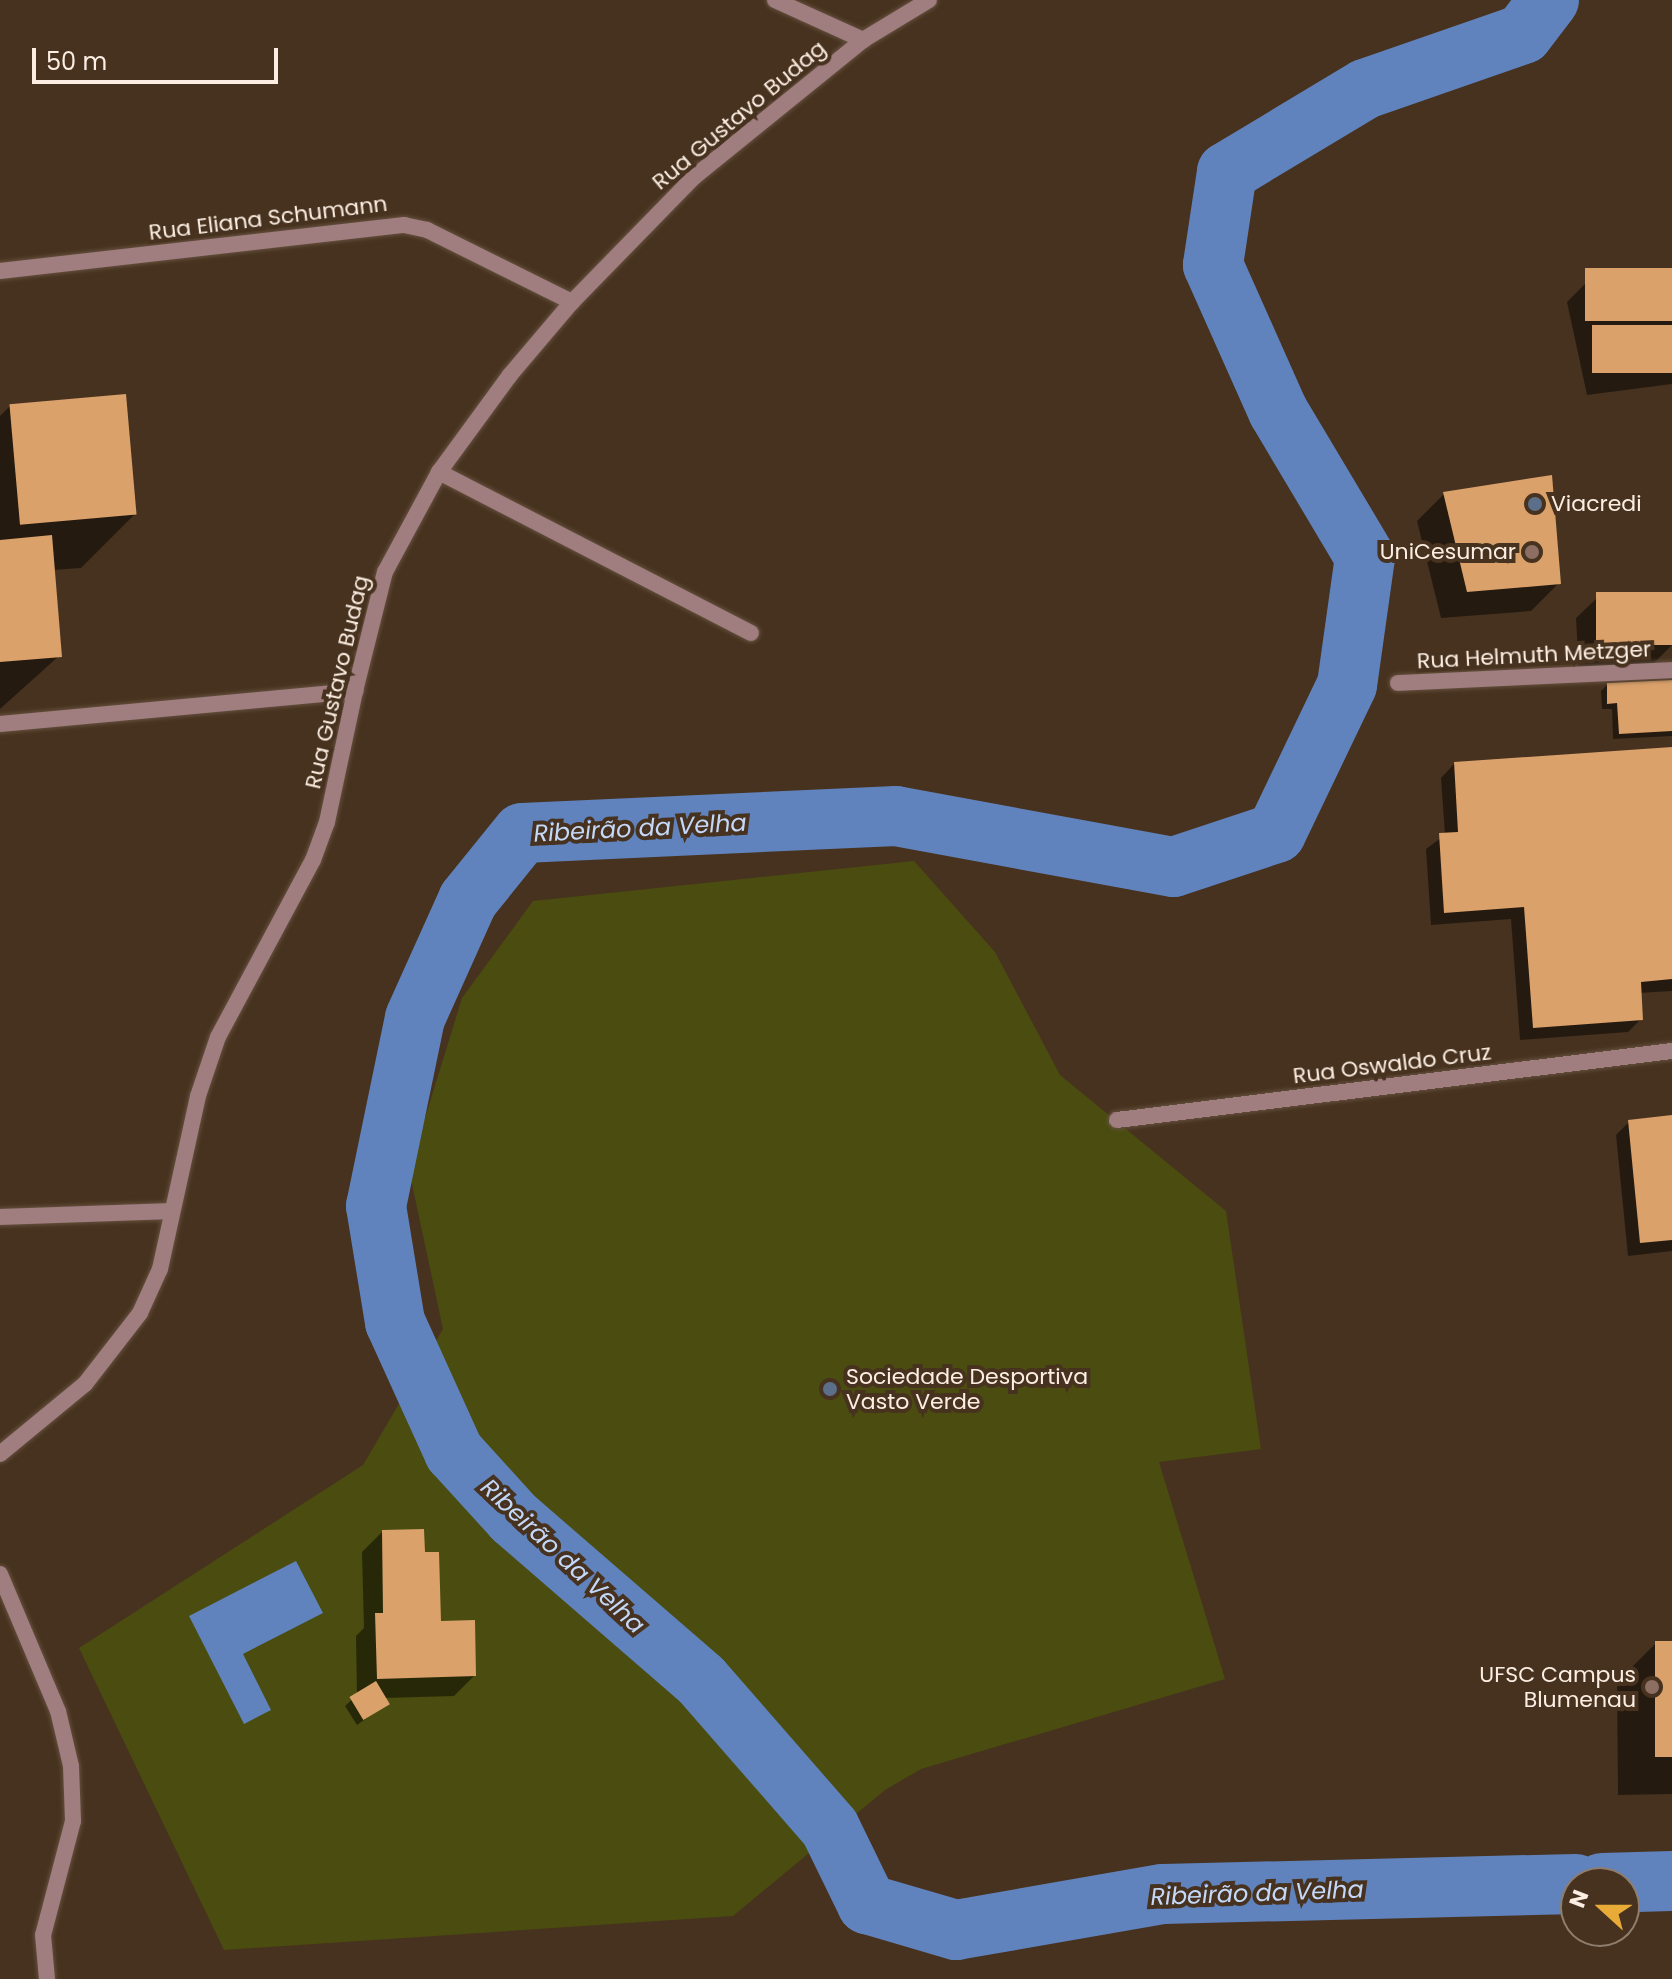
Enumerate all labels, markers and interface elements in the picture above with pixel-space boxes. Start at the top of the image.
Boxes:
scale bar [36,32,282,82]
street label: Rua Gustavo Budag [647,35,831,195]
text: 50 m [46,45,107,78]
street label: Rua Eliana Schumann [147,190,389,246]
place label: Viacredi [1551,491,1642,517]
marker: Viacredi [1526,495,1544,513]
place label: UniCesumar [1380,539,1516,565]
marker: UniCesumar [1523,543,1541,561]
street label: Rua Gustavo Budag [300,573,374,791]
street label: Rua Helmuth Metzger [1416,636,1652,674]
water label: Ribeirão da Velha [533,808,747,848]
street label: Rua Oswaldo Cruz [1291,1039,1493,1089]
place label: Sociedade Desportiva Vasto Verde [846,1363,1088,1414]
marker: Sociedade Desportiva Vasto Verde [821,1380,839,1398]
water label: Ribeirão da Velha [475,1473,651,1639]
place label: UFSC Campus Blumenau [1479,1661,1636,1712]
marker: UFSC Campus Blumenau [1643,1678,1661,1696]
north arrow [1560,1867,1640,1947]
water label: Ribeirão da Velha [1150,1875,1364,1911]
text: N [1562,1886,1596,1912]

